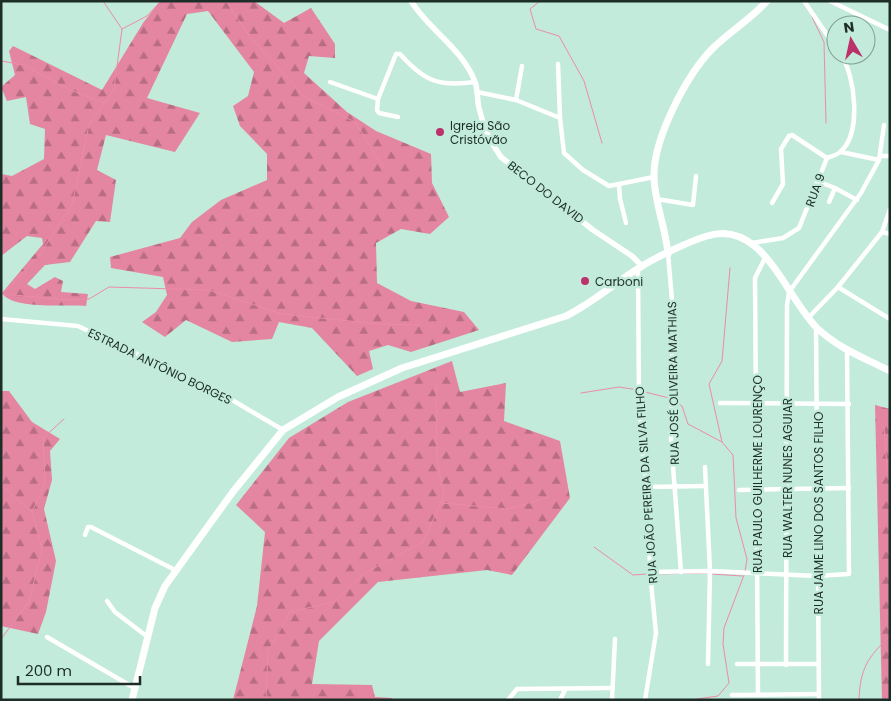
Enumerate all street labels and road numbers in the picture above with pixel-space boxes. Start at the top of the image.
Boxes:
street label: BECO DO DAVID [504,157,588,227]
street label: RUA 9 [801,171,829,209]
street label: RUA JOSÉ OLIVEIRA MATHIAS [663,301,683,465]
street label: ESTRADA ANTÔNIO BORGES [85,324,235,408]
street label: RUA PAULO GUILHERME LOURENÇO [749,375,766,573]
street label: RUA JOÃO PEREIRA DA SILVA FILHO [631,386,661,584]
street label: RUA WALTER NUNES AGUIAR [779,398,796,558]
street label: RUA JAIME LINO DOS SANTOS FILHO [810,412,827,614]

